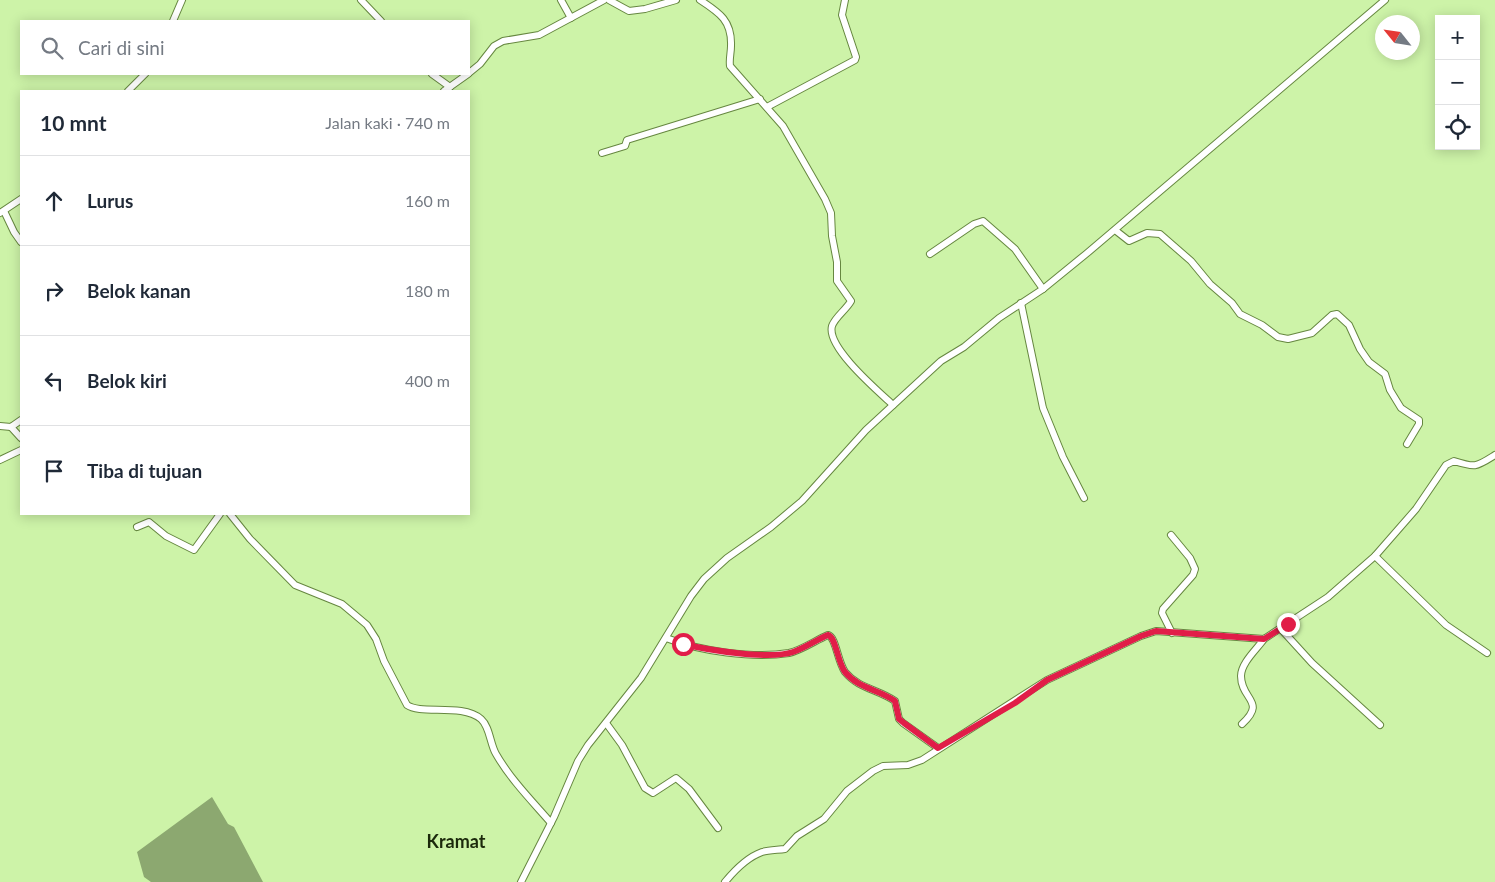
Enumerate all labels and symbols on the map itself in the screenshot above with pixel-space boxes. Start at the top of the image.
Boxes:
north arrow [1375,15,1420,60]
route end [1277,613,1300,636]
route start [672,633,695,656]
district label: Kramat [427,830,486,852]

